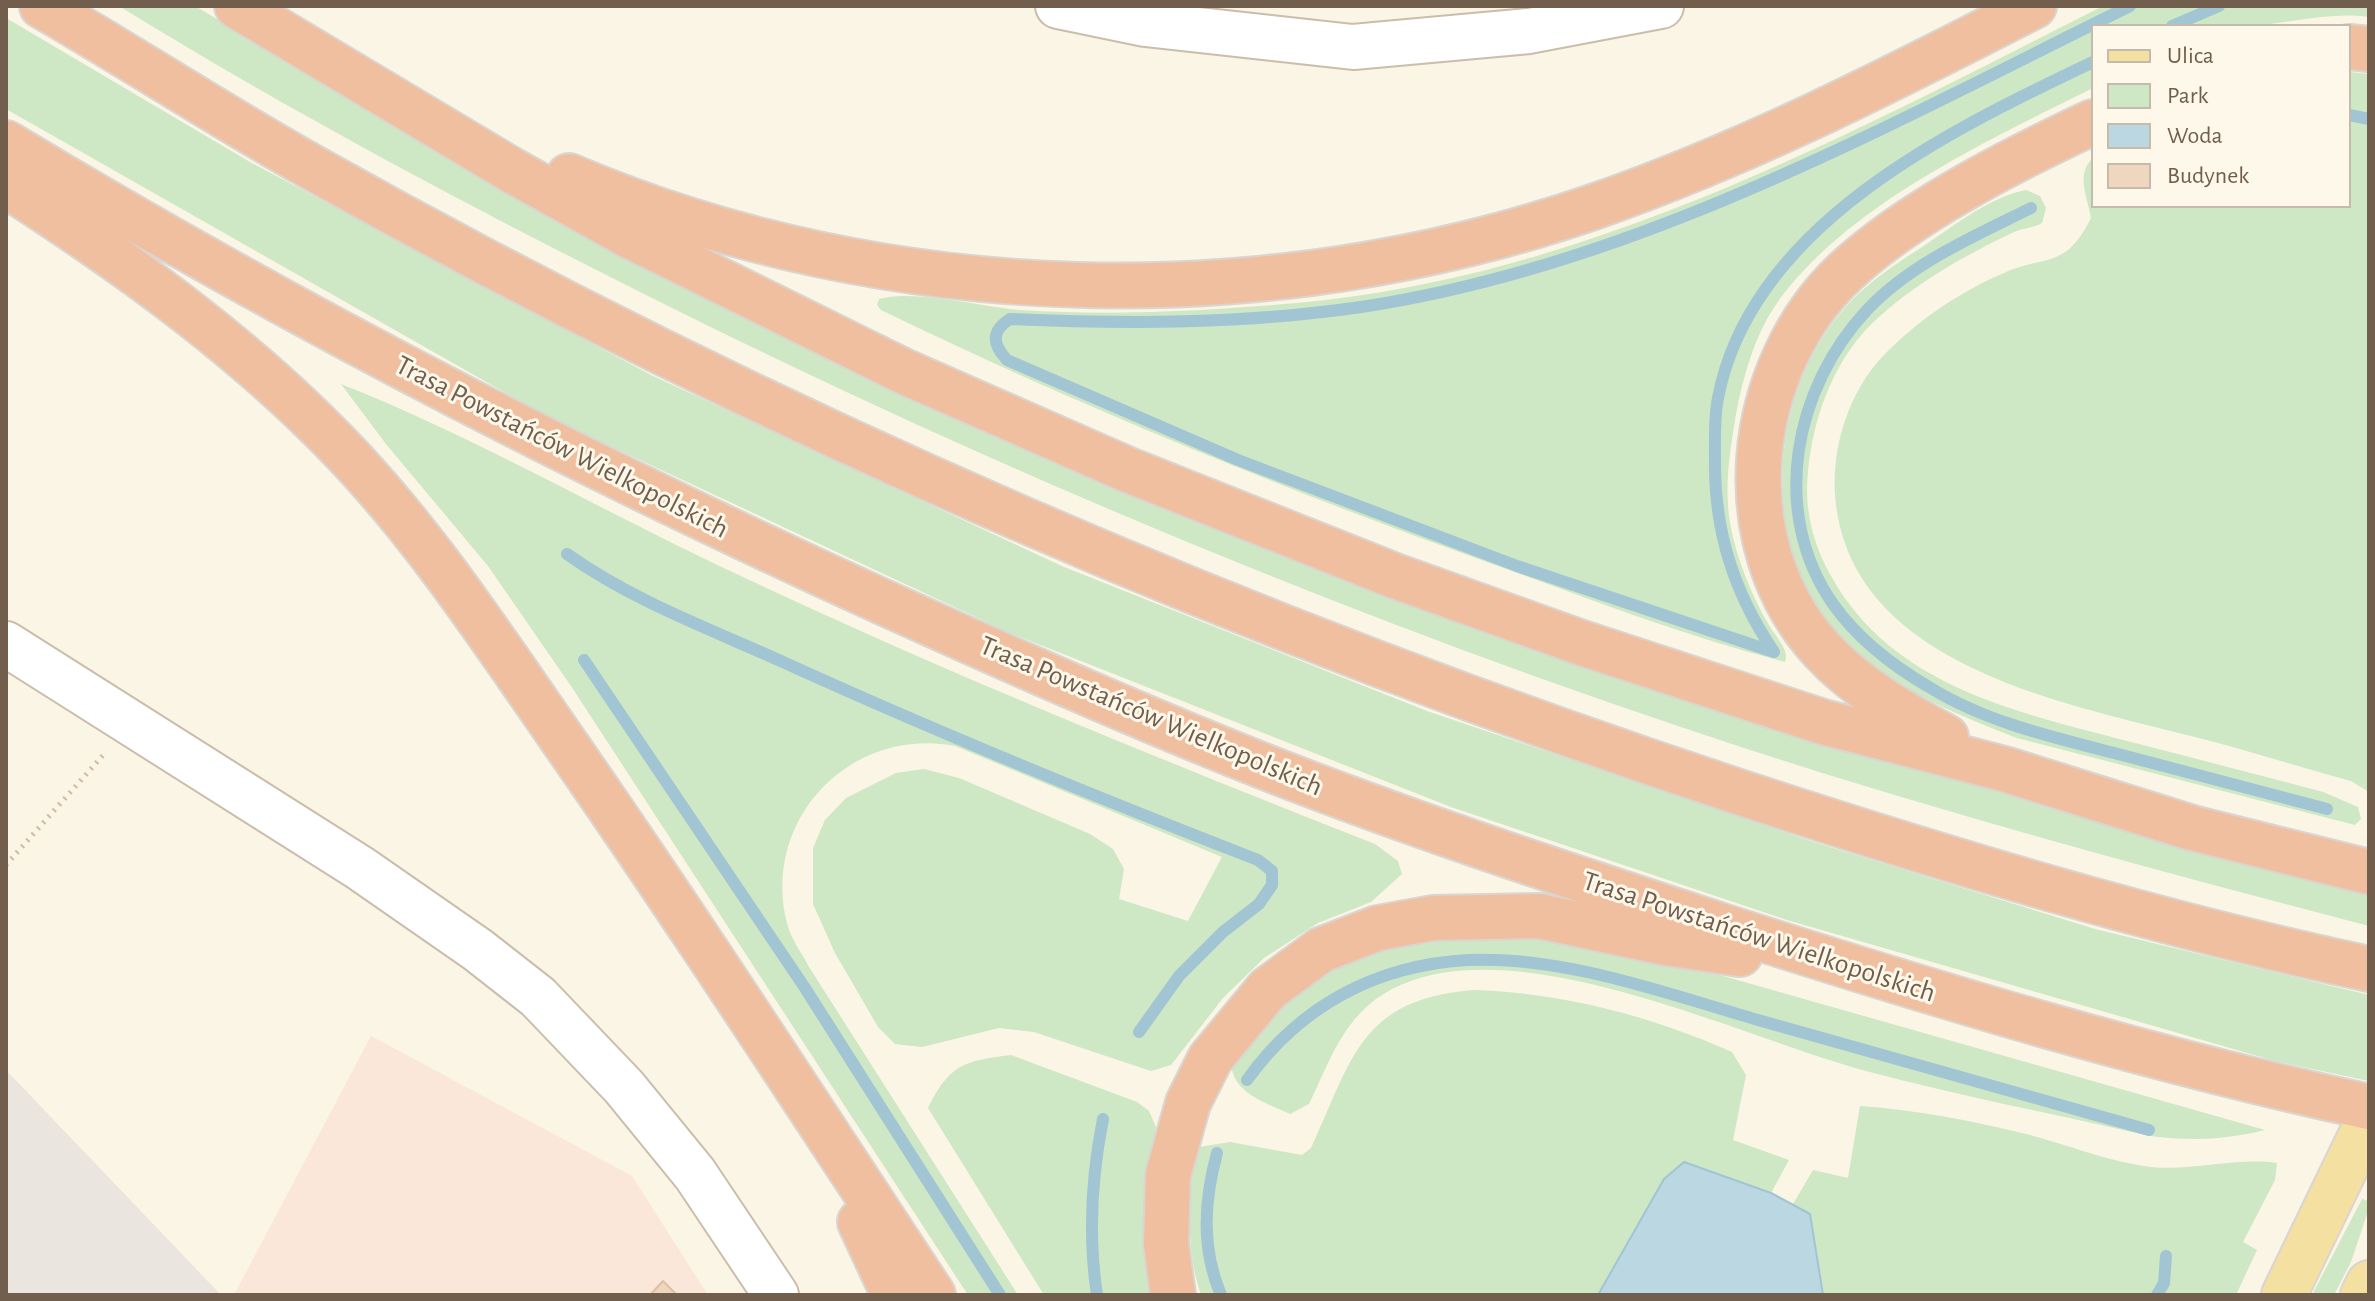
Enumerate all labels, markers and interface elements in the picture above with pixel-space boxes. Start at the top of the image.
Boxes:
legend [2091,24,2351,208]
text: Ulica [2167,44,2214,68]
text: Park [2167,84,2208,108]
text: Woda [2167,124,2223,148]
text: Budynek [2167,164,2249,188]
street label: Trasa Powstańców Wielkopolskich [390,348,734,546]
street label: Trasa Powstańców Wielkopolskich [975,628,1327,804]
street label: Trasa Powstańców Wielkopolskich [1578,864,1940,1010]

